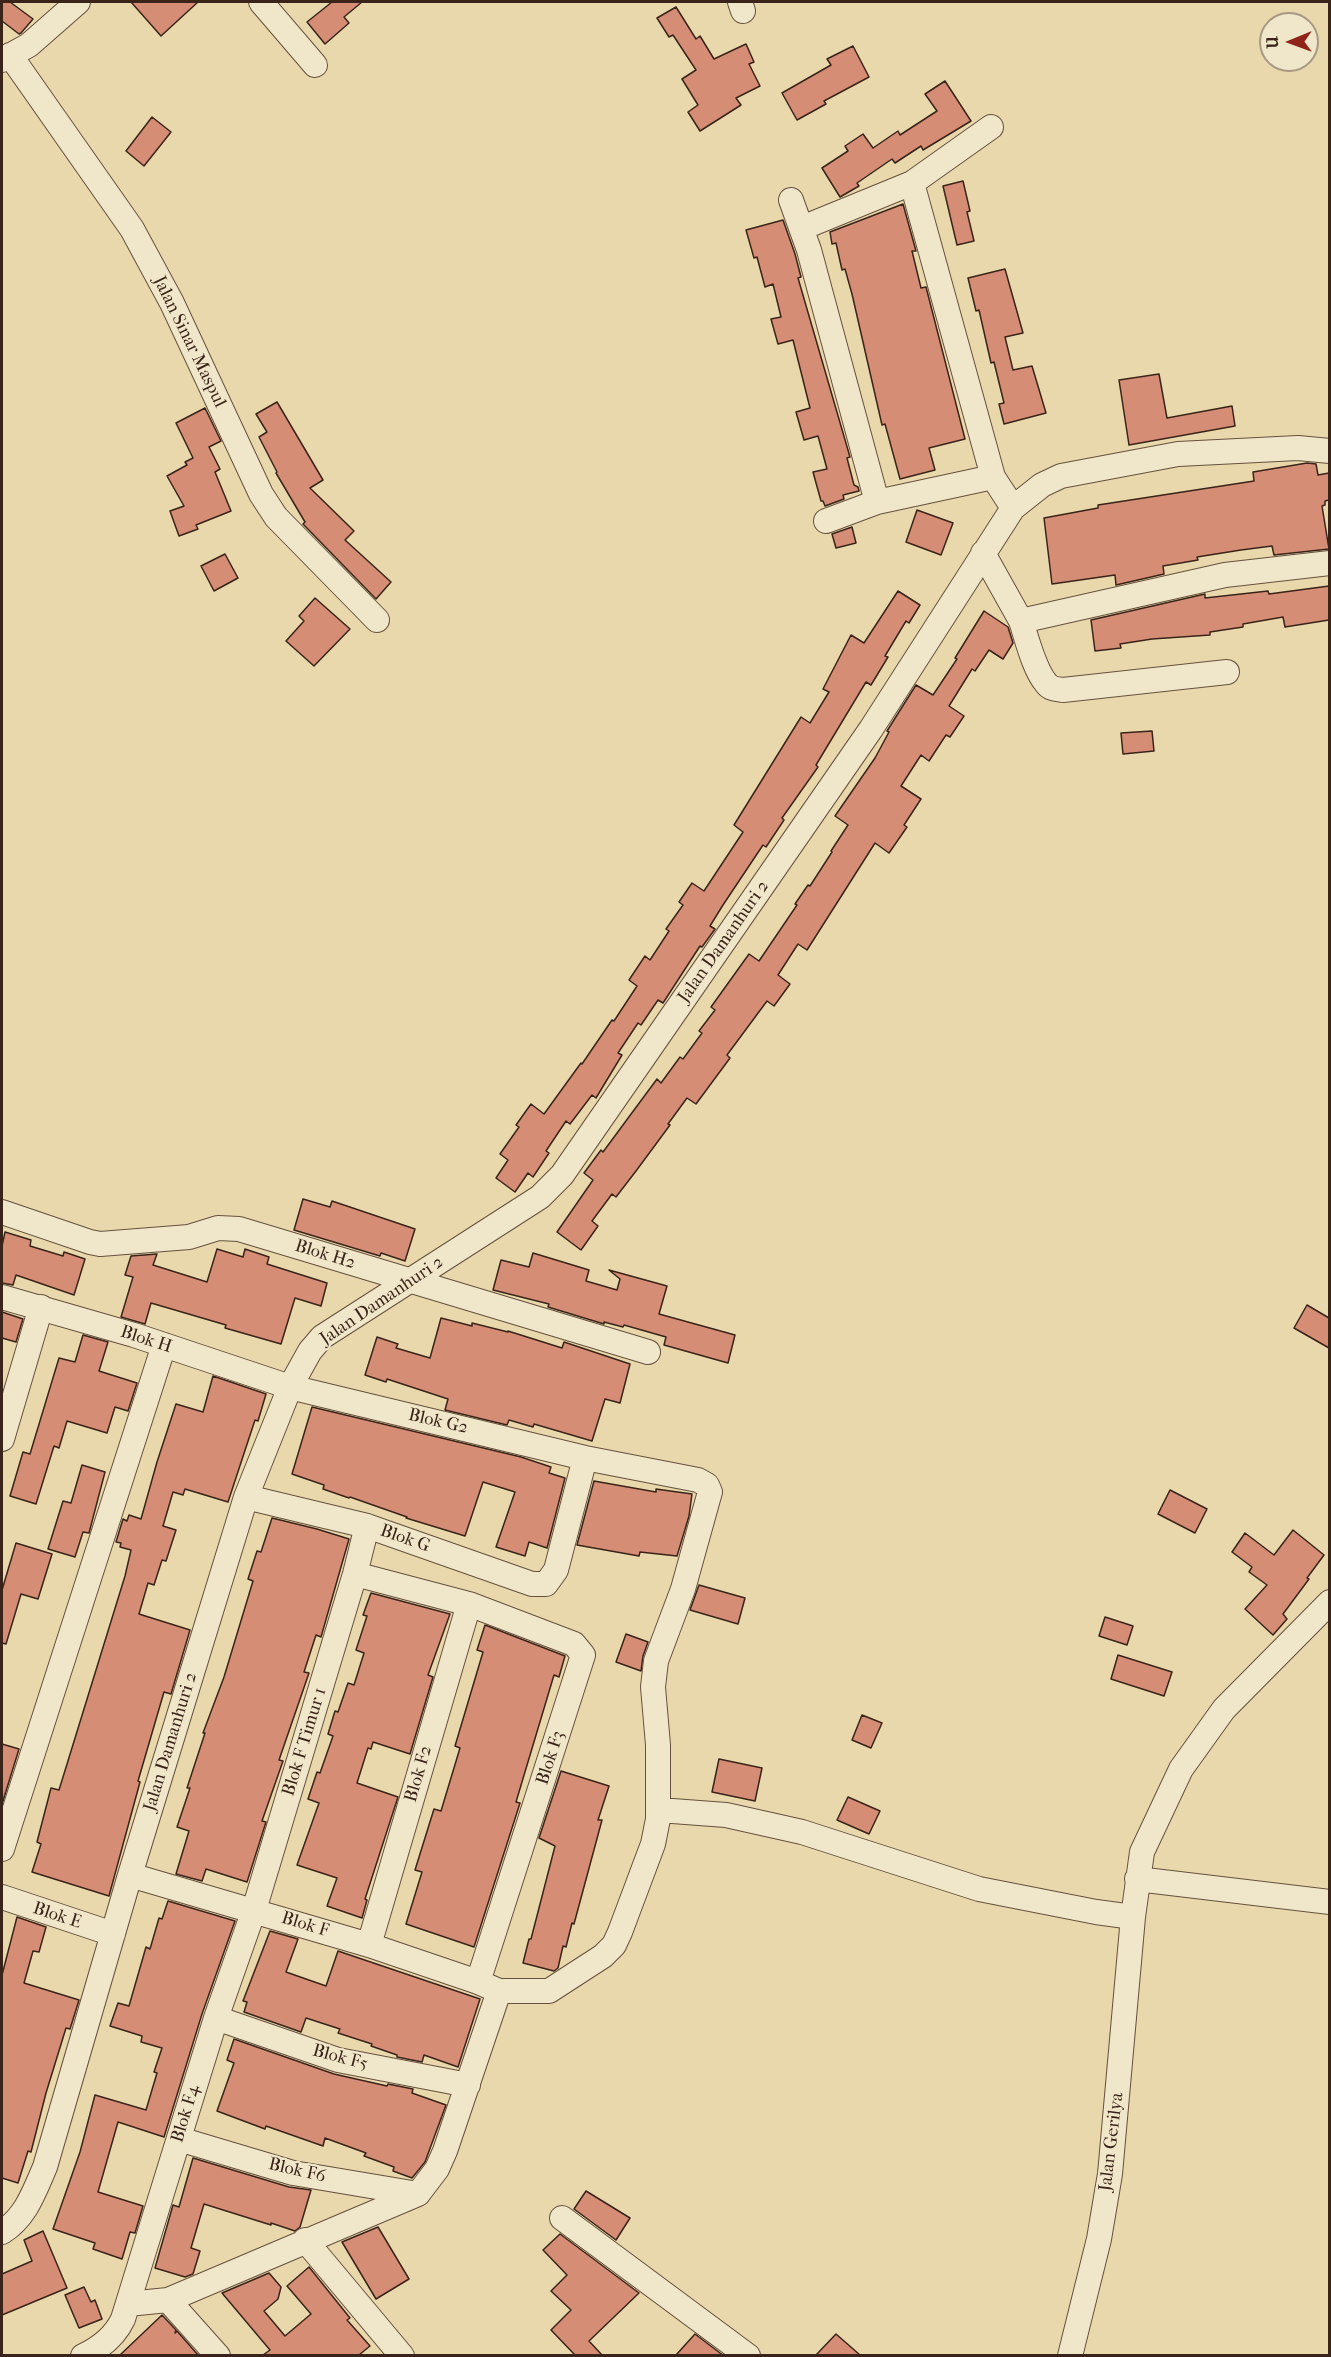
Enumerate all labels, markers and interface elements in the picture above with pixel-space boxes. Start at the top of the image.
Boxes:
north arrow [1259,12,1319,72]
text: U [1263,36,1282,49]
street label: Jalan Sinar Maspul [148,273,230,411]
street label: Jalan Damanhuri 2 [674,877,774,1007]
street label: Blok H2 [292,1236,358,1274]
street label: Jalan Damanhuri 2 [316,1252,448,1350]
street label: Blok H [117,1322,175,1358]
street label: Blok G2 [406,1405,470,1439]
street label: Blok G [377,1520,433,1558]
street label: Jalan Damanhuri 2 [140,1670,202,1814]
street label: Blok F Timur 1 [278,1685,332,1799]
street label: Blok F3 [532,1728,570,1788]
street label: Blok F2 [401,1743,437,1805]
street label: Blok E [30,1898,84,1934]
street label: Blok F [279,1908,331,1942]
street label: Blok F5 [310,2040,370,2076]
street label: Blok F4 [167,2083,205,2145]
street label: Jalan Gerilya [1095,2091,1129,2193]
street label: Blok F6 [266,2154,328,2188]

